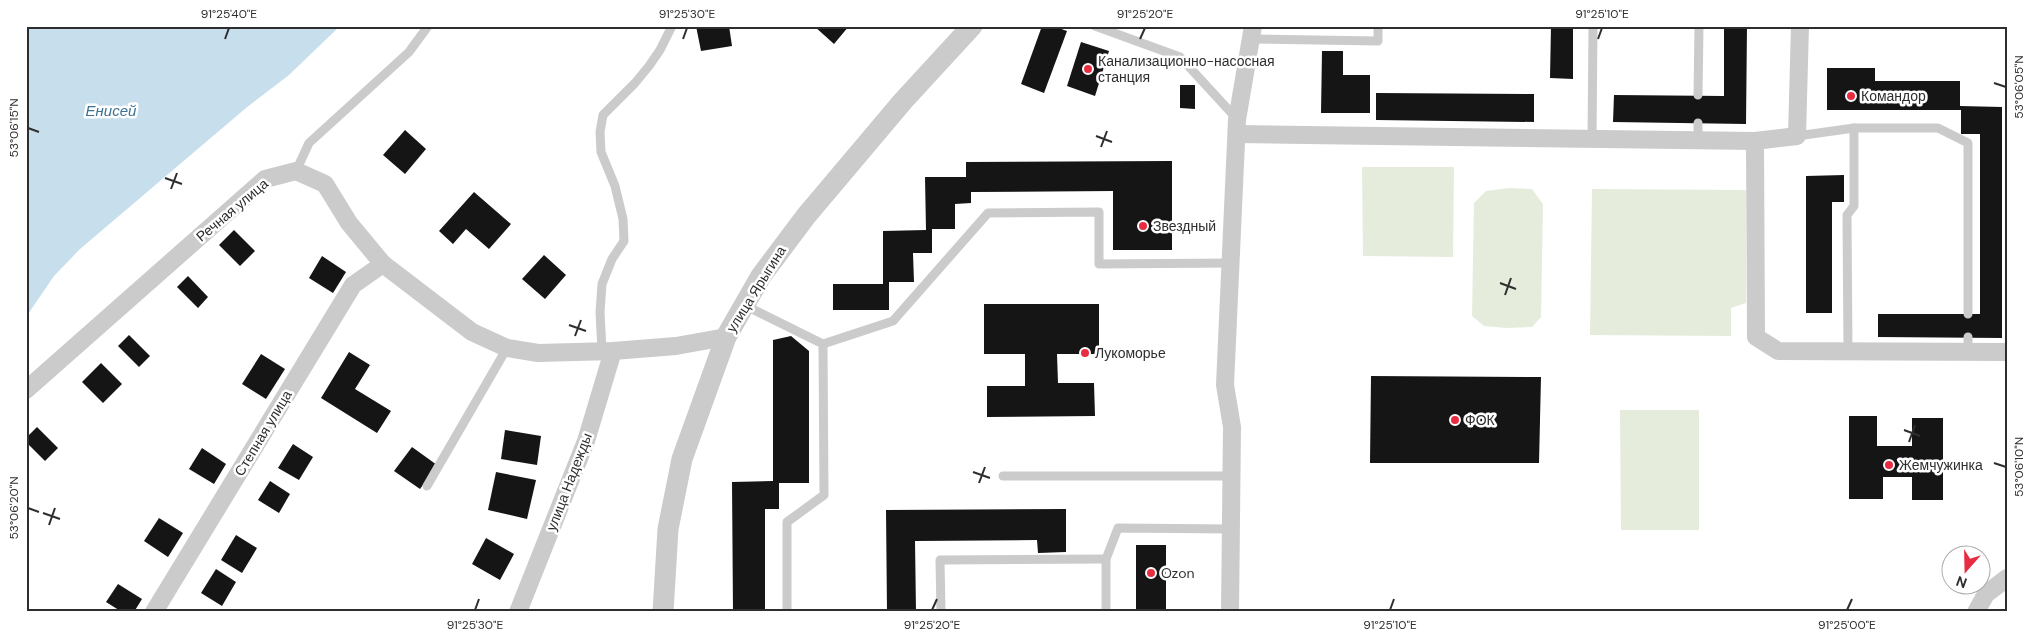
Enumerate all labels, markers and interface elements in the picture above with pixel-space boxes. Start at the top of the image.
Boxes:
text: 91°25'40"E [201,6,257,22]
text: 91°25'30"E [659,6,716,22]
text: 91°25'20"E [1117,6,1173,22]
text: 91°25'10"E [1575,6,1629,22]
place label: Канализационно-насосная станция [1098,52,1275,86]
text: 53°06'05"N [2011,55,2027,119]
marker: Канализационно-насосная станция [1082,63,1094,75]
place label: Командор [1861,87,1926,105]
marker: Командор [1845,90,1857,102]
text: 53°06'15"N [6,99,22,157]
water label: Енисей [86,101,137,121]
street label: Речная улица [192,174,272,245]
place label: Звездный [1153,217,1216,235]
marker: Звездный [1137,220,1149,232]
street label: улица Ярыгина [722,242,790,336]
place label: Лукоморье [1095,344,1166,362]
marker: Лукоморье [1079,347,1091,359]
street label: Степная улица [230,387,296,479]
place label: ФОК [1465,411,1496,429]
marker: ФОК [1449,414,1461,426]
street label: улица Надежды [542,430,596,534]
text: 53°06'10"N [2011,437,2027,497]
place label: Жемчужинка [1899,456,1983,474]
marker: Жемчужинка [1883,459,1895,471]
text: 53°06'20"N [6,477,22,539]
north arrow [1940,546,1990,596]
place label: Ozon [1161,564,1195,582]
marker: Ozon [1145,567,1157,579]
text: N [1954,572,1969,592]
text: 91°25'30"E [447,617,504,633]
text: 91°25'20"E [904,617,960,633]
text: 91°25'10"E [1363,617,1417,633]
text: 91°25'00"E [1818,617,1876,633]

